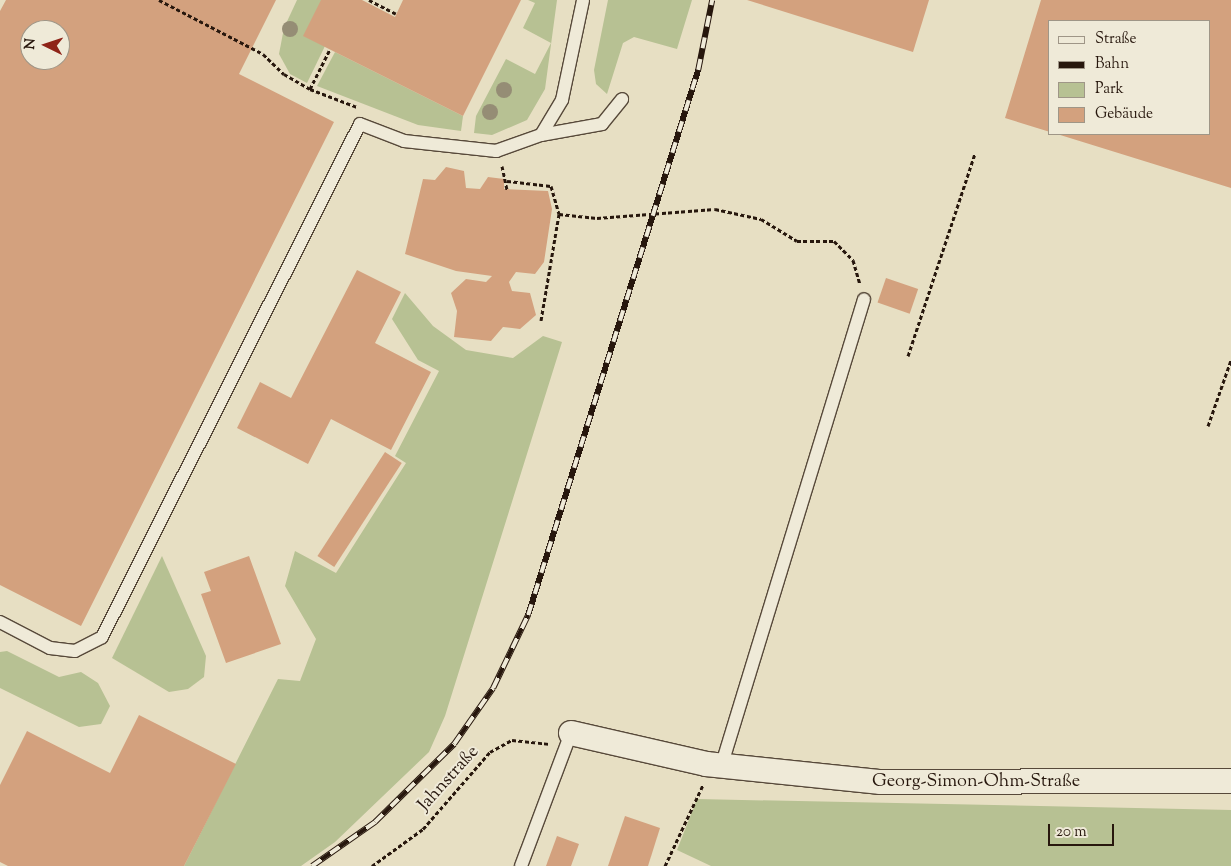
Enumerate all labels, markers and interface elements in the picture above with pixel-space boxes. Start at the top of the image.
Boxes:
north arrow [20,20,70,70]
legend [1048,20,1211,135]
text: Straße [1095,29,1137,50]
text: N [21,38,41,50]
text: Bahn [1095,54,1129,75]
text: Park [1095,79,1124,100]
text: Gebäude [1095,104,1153,125]
street label: Jahnstraße [414,742,484,816]
street label: Georg-Simon-Ohm-Straße [872,771,1080,793]
scale bar [1051,814,1117,846]
text: 20 m [1056,822,1087,843]

